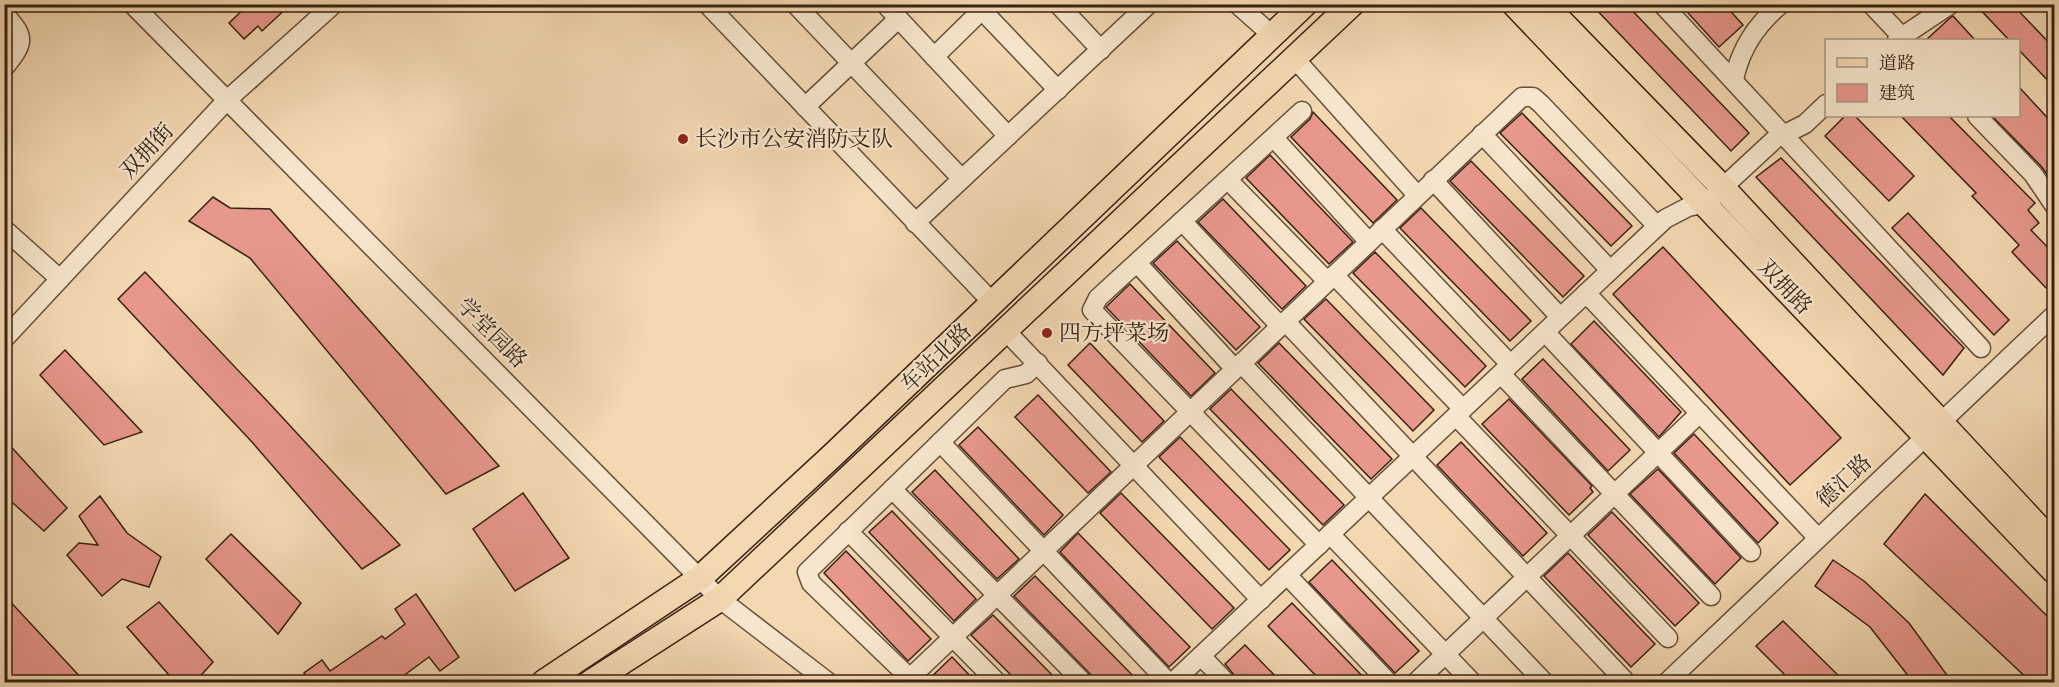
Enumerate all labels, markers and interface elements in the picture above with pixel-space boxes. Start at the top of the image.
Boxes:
legend [1825,39,2020,117]
text: 道路 [1879,51,1915,75]
text: 建筑 [1879,81,1915,105]
street label: 双拥街 [114,117,180,185]
place label: 长沙市公安消防支队 [695,124,893,154]
marker: 长沙市公安消防支队 [676,132,690,146]
street label: 双拥路 [1751,253,1819,321]
street label: 学堂园路 [450,291,534,375]
street label: 车站北路 [894,317,978,399]
place label: 四方坪菜场 [1059,318,1169,348]
marker: 四方坪菜场 [1040,326,1054,340]
street label: 德汇路 [1810,448,1878,514]

